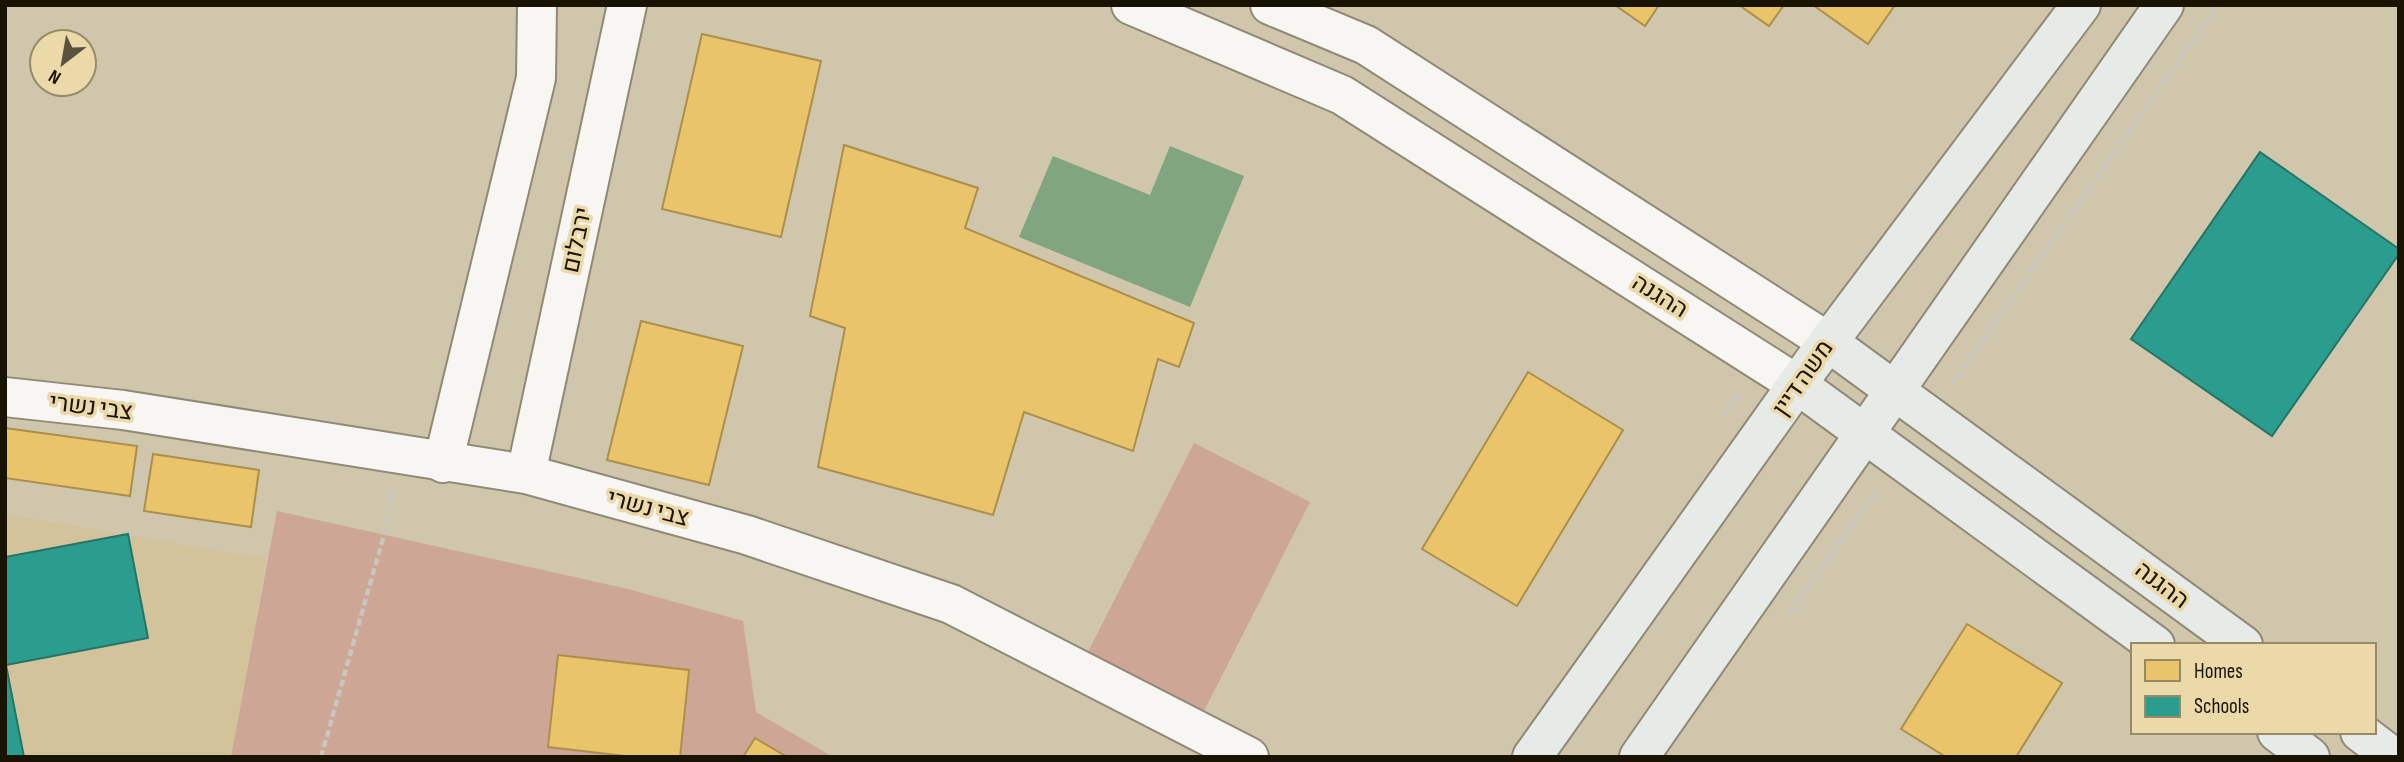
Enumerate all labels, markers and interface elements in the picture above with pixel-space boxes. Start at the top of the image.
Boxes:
north arrow [28,28,98,98]
text: N [45,64,65,89]
street label: ירבלום [556,205,598,275]
street label: ההגנה [1627,268,1693,324]
street label: משה דיין [1766,334,1840,422]
street label: צבי נשרי [48,388,134,426]
street label: צבי נשרי [604,483,692,533]
street label: ההגנה [2129,555,2195,615]
legend [2131,643,2376,734]
text: Homes [2194,659,2243,684]
text: Schools [2194,694,2249,719]

